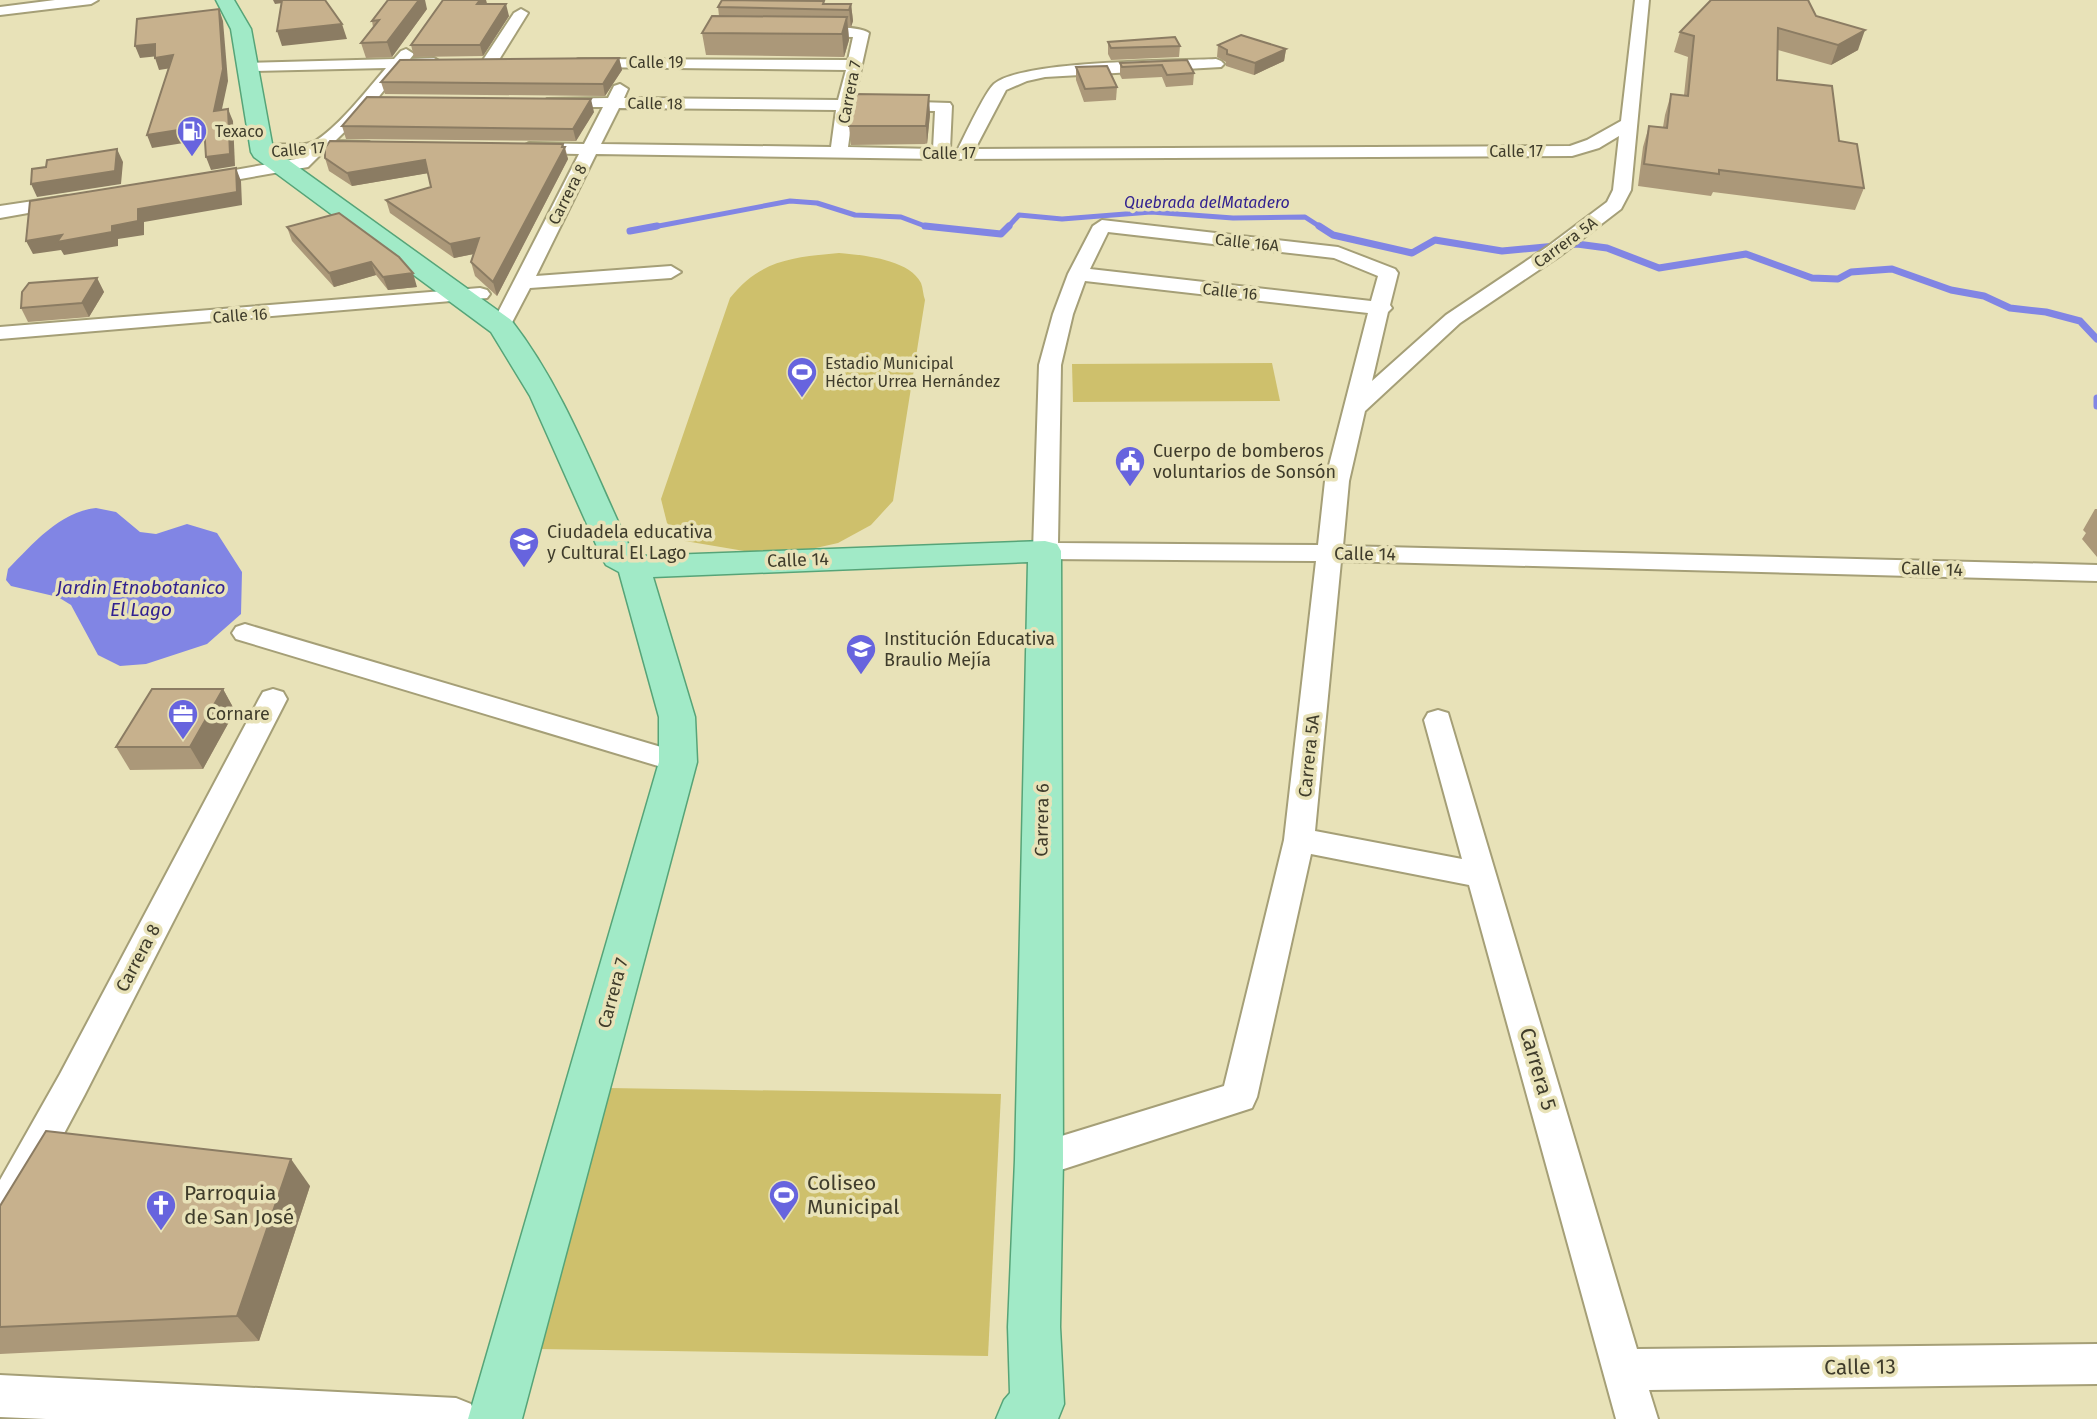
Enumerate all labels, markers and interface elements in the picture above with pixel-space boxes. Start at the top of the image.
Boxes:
street label: Calle 19 [629,53,683,72]
street label: Carrera 7 [834,59,865,125]
street label: Calle 18 [627,94,683,113]
fuel station icon: Texaco [175,114,209,158]
place label: Texaco [215,122,264,141]
street label: Calle 17 [270,138,326,161]
street label: Calle 17 [1489,142,1543,161]
street label: Calle 17 [922,144,976,163]
street label: Carrera 8 [544,161,591,228]
water label: Quebrada delMatadero [1124,193,1290,212]
street label: Carrera 5A [1530,213,1601,272]
street label: Calle 16A [1214,230,1281,255]
street label: Calle 16 [1202,279,1258,304]
street label: Calle 16 [212,304,268,327]
place label: Estadio Municipal Héctor Urrea Hernández [825,354,1000,391]
sports icon: Estadio Municipal Héctor Urrea Hernández [785,355,819,399]
place label: Cuerpo de bomberos voluntarios de Sonsón [1153,440,1336,483]
public building icon: Cuerpo de bomberos voluntarios de Sonsón [1113,444,1147,488]
place label: Ciudadela educativa y Cultural El Lago [547,521,713,564]
school or university icon: Ciudadela educativa y Cultural El Lago [507,525,541,569]
street label: Calle 14 [1334,542,1397,566]
street label: Calle 14 [767,548,830,572]
street label: Calle 14 [1901,557,1964,581]
water label: Jardin Etnobotanico El Lago [55,576,226,621]
place label: Institución Educativa Braulio Mejía [884,628,1055,671]
school or university icon: Institución Educativa Braulio Mejía [844,632,878,676]
office icon: Cornare [166,697,200,741]
place label: Cornare [206,703,270,725]
street label: Carrera 5A [1294,713,1324,798]
street label: Carrera 6 [1030,783,1054,857]
street label: Carrera 8 [111,920,165,996]
street label: Carrera 7 [593,956,633,1030]
street label: Carrera 5 [1514,1025,1562,1113]
place label: Coliseo Municipal [807,1170,899,1220]
sports icon: Coliseo Municipal [767,1178,801,1222]
place label: Parroquia de San José [184,1180,294,1230]
church icon: Parroquia de San José [144,1188,178,1232]
street label: Calle 13 [1824,1353,1896,1381]

